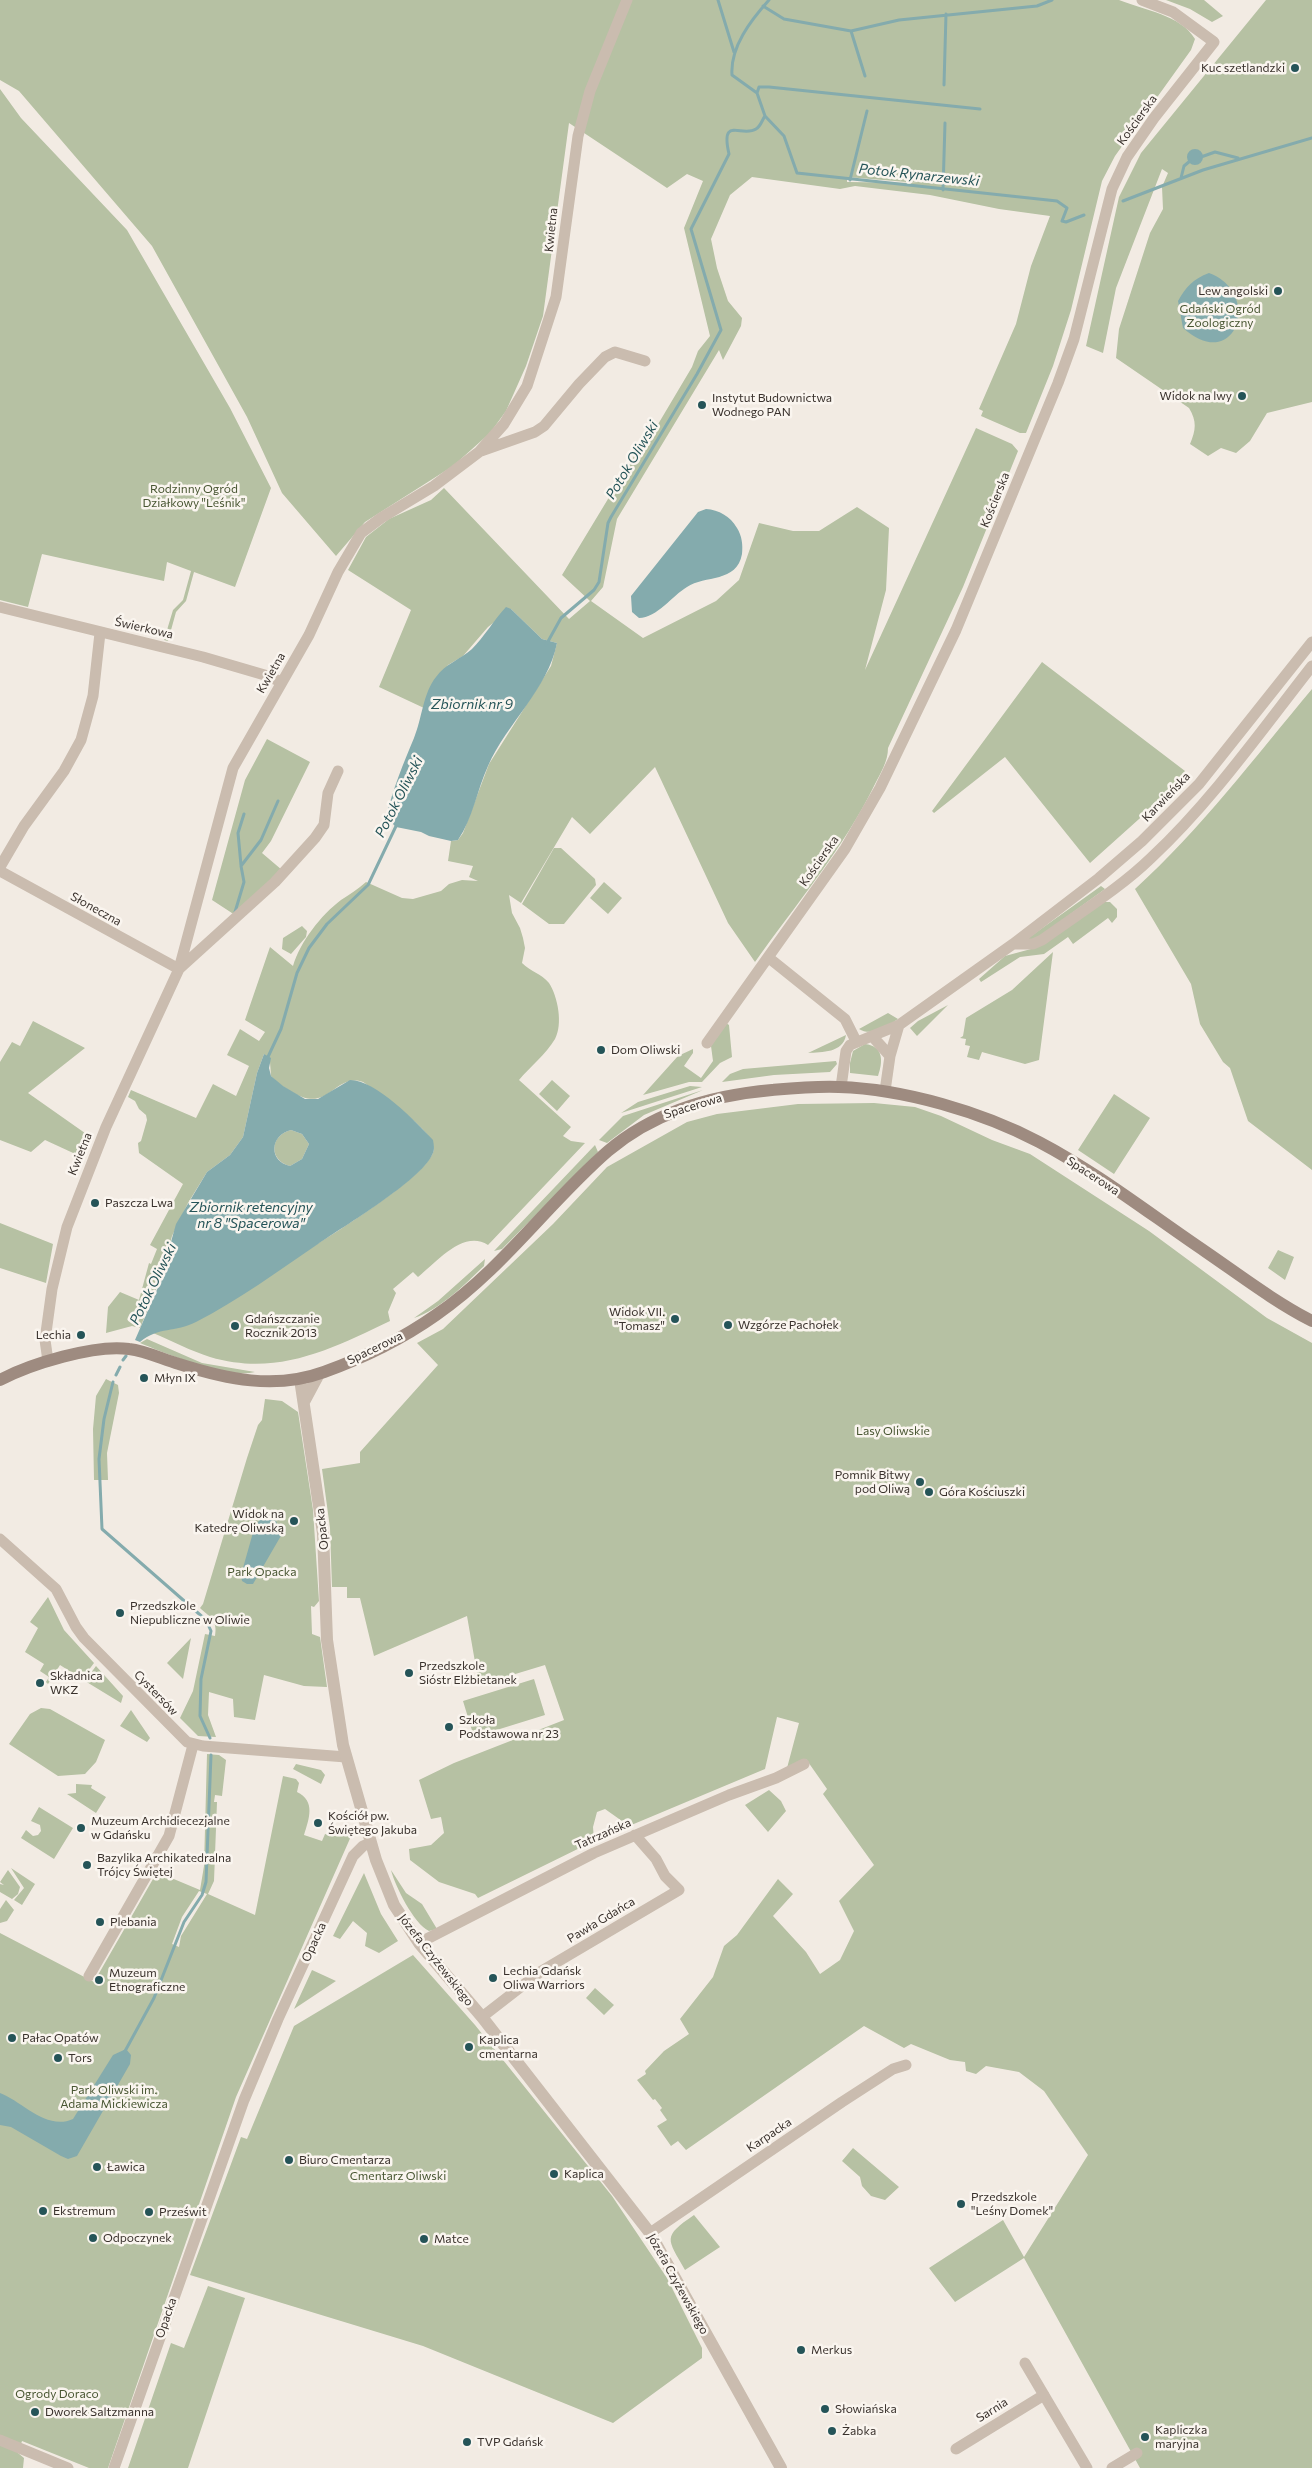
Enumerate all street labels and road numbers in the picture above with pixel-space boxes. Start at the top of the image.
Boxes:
street label: Kościerska [1114,92,1160,148]
street label: Kwietna [542,207,560,253]
street label: Kościerska [977,470,1013,530]
street label: Świerkowa [113,614,175,642]
street label: Kwietna [254,650,288,696]
street label: Karwieńska [1139,769,1193,825]
street label: Kościerska [796,833,842,889]
street label: Słoneczna [68,889,124,929]
street label: Spacerowa [662,1090,724,1122]
street label: Kwietna [65,1131,95,1177]
street label: Spacerowa [1064,1154,1122,1198]
street label: Spacerowa [345,1328,405,1368]
street label: Opacka [313,1507,331,1551]
street label: Cystersów [131,1667,181,1719]
street label: Tatrzańska [573,1815,633,1853]
street label: Pawła Gdańca [564,1894,638,1946]
street label: Józefa Czyżewskiego [396,1911,476,2009]
street label: Opacka [299,1920,329,1964]
street label: Karpacka [744,2115,794,2155]
street label: Józefa Czyżewskiego [644,2231,712,2337]
street label: Opacka [152,2296,180,2340]
street label: Sarnia [974,2395,1010,2425]

